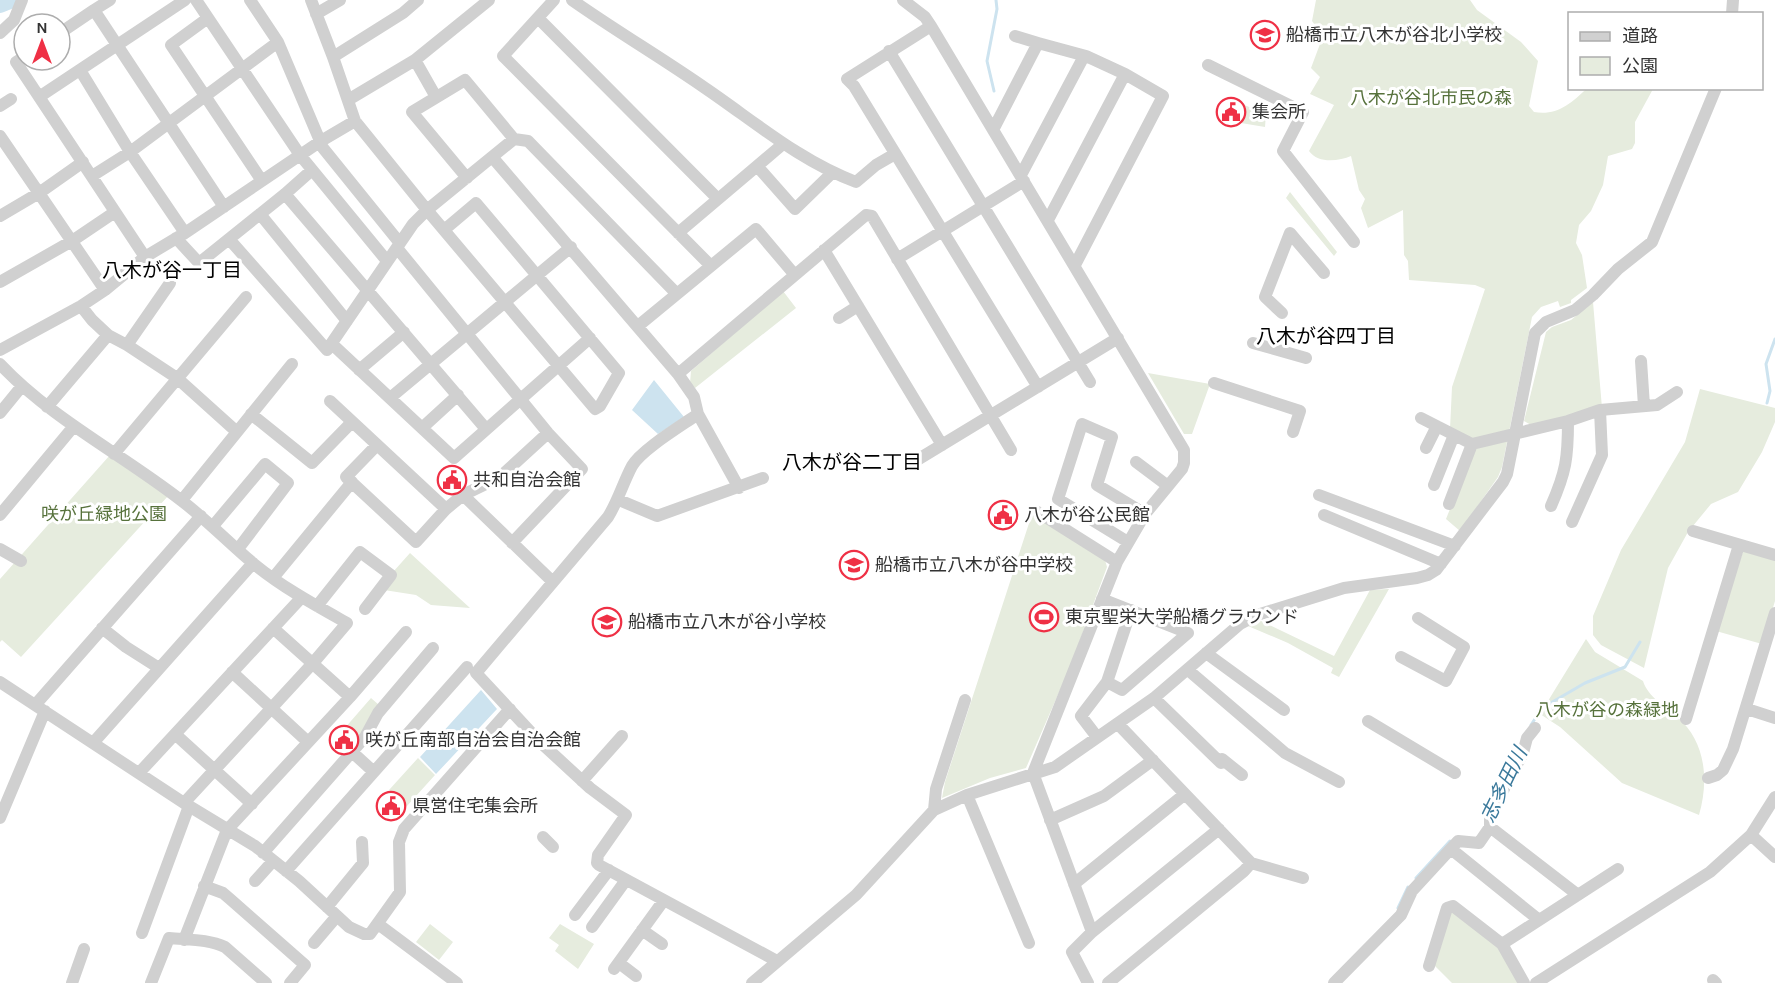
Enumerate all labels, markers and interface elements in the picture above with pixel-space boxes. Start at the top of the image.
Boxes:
north arrow [12,12,72,72]
legend [1568,12,1763,90]
text: N [36,18,48,37]
school or university icon: 船橋市立八木が谷北小学校 [1249,19,1281,51]
place label: 船橋市立八木が谷北小学校 [1286,24,1502,46]
text: 道路 [1622,25,1658,47]
text: 公園 [1622,55,1658,77]
park label: 八木が谷北市民の森 [1350,87,1512,109]
public building icon: 集会所 [1215,96,1247,128]
place label: 集会所 [1252,101,1306,123]
district label: 八木が谷一丁目 [102,259,242,282]
district label: 八木が谷四丁目 [1256,325,1396,348]
district label: 八木が谷二丁目 [782,451,922,474]
public building icon: 共和自治会館 [436,464,468,496]
place label: 共和自治会館 [473,469,581,491]
public building icon: 八木が谷公民館 [987,499,1019,531]
park label: 咲が丘緑地公園 [41,503,167,525]
place label: 八木が谷公民館 [1024,504,1150,526]
school or university icon: 船橋市立八木が谷中学校 [838,549,870,581]
place label: 船橋市立八木が谷中学校 [875,554,1073,576]
sports icon: 東京聖栄大学船橋グラウンド [1028,601,1060,633]
school or university icon: 船橋市立八木が谷小学校 [591,606,623,638]
place label: 東京聖栄大学船橋グラウンド [1065,606,1299,628]
place label: 船橋市立八木が谷小学校 [628,611,826,633]
park label: 八木が谷の森緑地 [1535,699,1679,721]
public building icon: 咲が丘南部自治会自治会館 [328,724,360,756]
place label: 咲が丘南部自治会自治会館 [365,729,581,751]
water label: 志多田川 [1476,742,1533,826]
public building icon: 県営住宅集会所 [375,790,407,822]
place label: 県営住宅集会所 [412,795,538,817]

